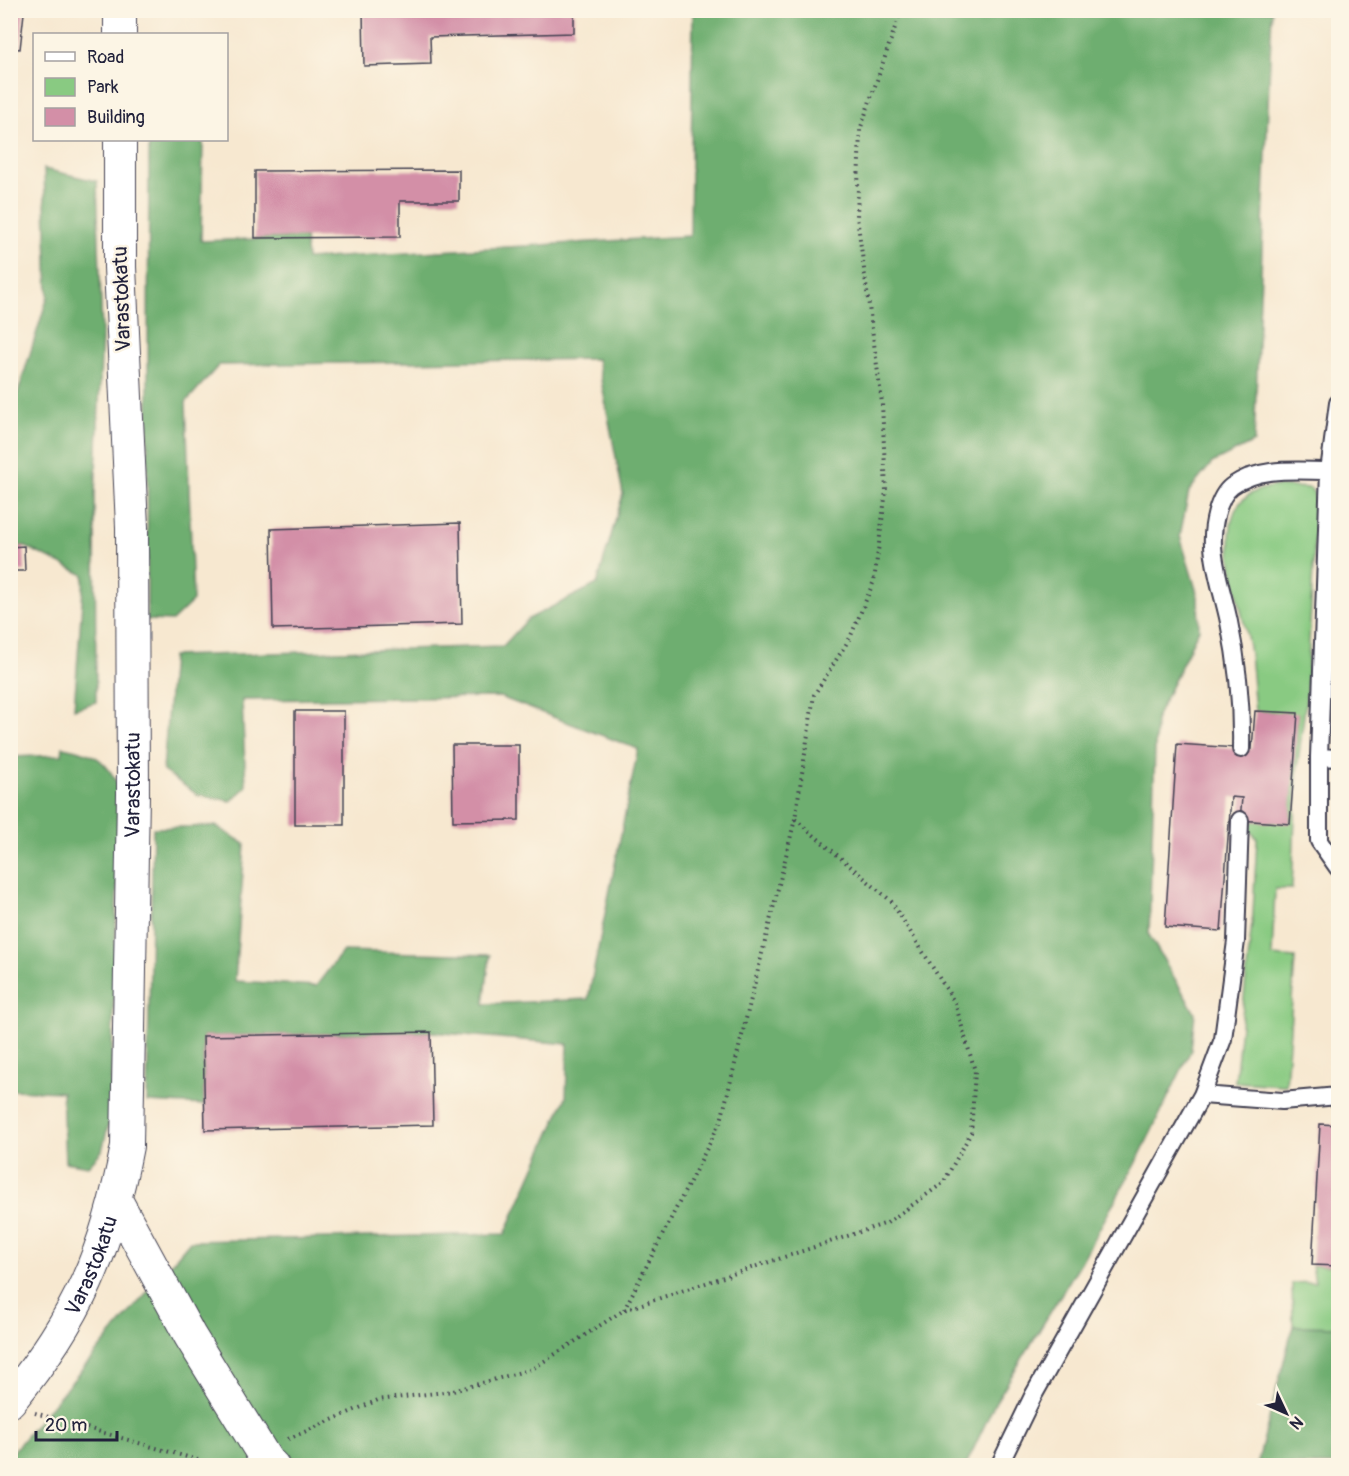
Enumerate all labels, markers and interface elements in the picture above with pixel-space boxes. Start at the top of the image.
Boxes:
legend [33,33,228,141]
text: Road [87,46,124,69]
text: Park [87,76,119,99]
text: Building [87,106,145,129]
street label: Varastokatu [107,246,137,352]
street label: Varastokatu [119,732,147,838]
street label: Varastokatu [59,1213,124,1320]
north arrow [1256,1383,1316,1443]
scale bar [36,1404,117,1442]
text: N [1285,1412,1307,1434]
text: 20 m [45,1414,87,1437]

